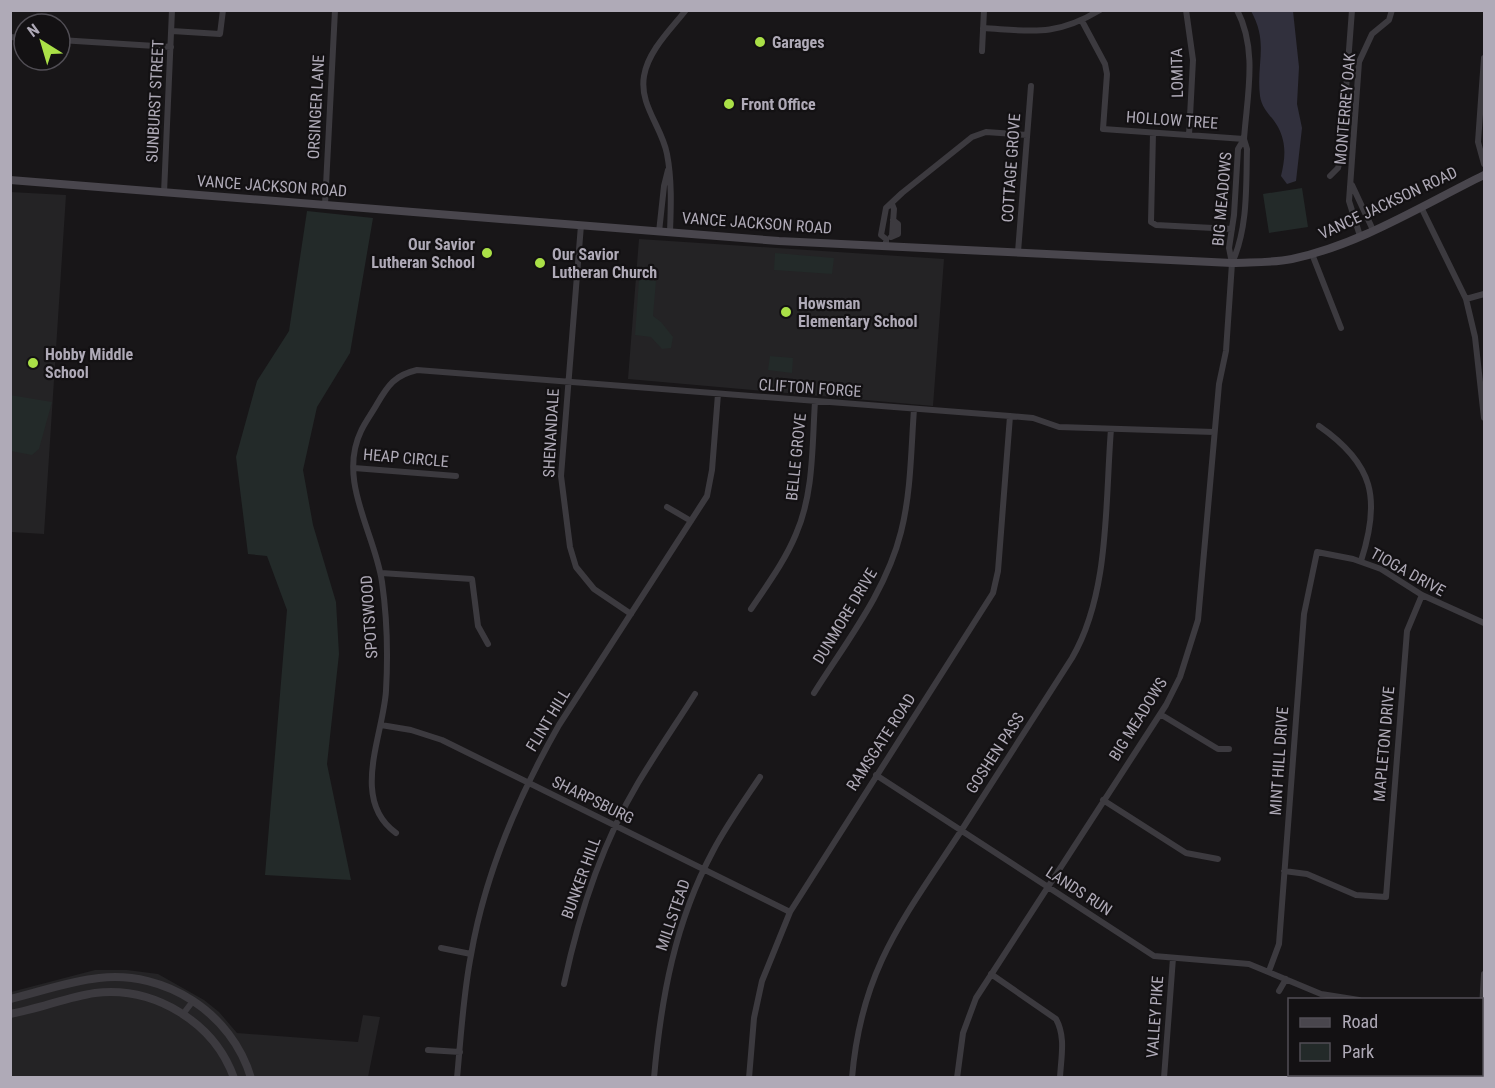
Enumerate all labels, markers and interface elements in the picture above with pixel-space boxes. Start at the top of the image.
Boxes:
north arrow [12,12,72,72]
text: N [24,20,43,41]
place label: Garages [772,33,824,52]
marker: Garages [753,35,767,49]
street label: SUNBURST STREET [142,39,168,163]
street label: LOMITA [1167,48,1187,98]
street label: MONTERREY OAK [1331,52,1359,166]
street label: ORSINGER LANE [304,54,328,160]
place label: Front Office [741,95,816,114]
marker: Front Office [722,97,736,111]
street label: HOLLOW TREE [1125,107,1219,133]
street label: COTTAGE GROVE [998,113,1024,223]
street label: BIG MEADOWS [1208,151,1236,247]
street label: VANCE JACKSON ROAD [1316,163,1460,243]
street label: VANCE JACKSON ROAD [196,171,348,201]
street label: VANCE JACKSON ROAD [681,208,833,238]
place label: Our Savior Lutheran School [371,235,475,272]
place label: Our Savior Lutheran Church [552,245,657,282]
marker: Our Savior Lutheran School [480,246,494,260]
marker: Our Savior Lutheran Church [533,256,547,270]
place label: Howsman Elementary School [798,294,917,331]
marker: Howsman Elementary School [779,305,793,319]
place label: Hobby Middle School [45,345,133,382]
marker: Hobby Middle School [26,356,40,370]
street label: CLIFTON FORGE [758,375,862,401]
street label: SHENANDALE [539,388,563,478]
street label: BELLE GROVE [782,412,810,502]
street label: HEAP CIRCLE [362,445,450,471]
street label: TIOGA DRIVE [1367,544,1449,600]
street label: DUNMORE DRIVE [809,565,881,667]
street label: SPOTSWOOD [357,575,381,659]
street label: BIG MEADOWS [1105,674,1171,764]
street label: FLINT HILL [522,685,574,755]
street label: MAPLETON DRIVE [1369,685,1399,803]
street label: RAMSGATE ROAD [843,690,919,794]
street label: MINT HILL DRIVE [1266,706,1292,816]
street label: GOSHEN PASS [962,709,1028,797]
street label: SHARPSBURG [549,772,637,828]
street label: BUNKER HILL [557,834,605,921]
street label: LANDS RUN [1042,863,1116,919]
street label: MILLSTEAD [652,877,694,953]
street label: VALLEY PIKE [1143,975,1167,1059]
legend [1288,998,1483,1076]
text: Road [1342,1011,1378,1032]
text: Park [1342,1041,1374,1062]

